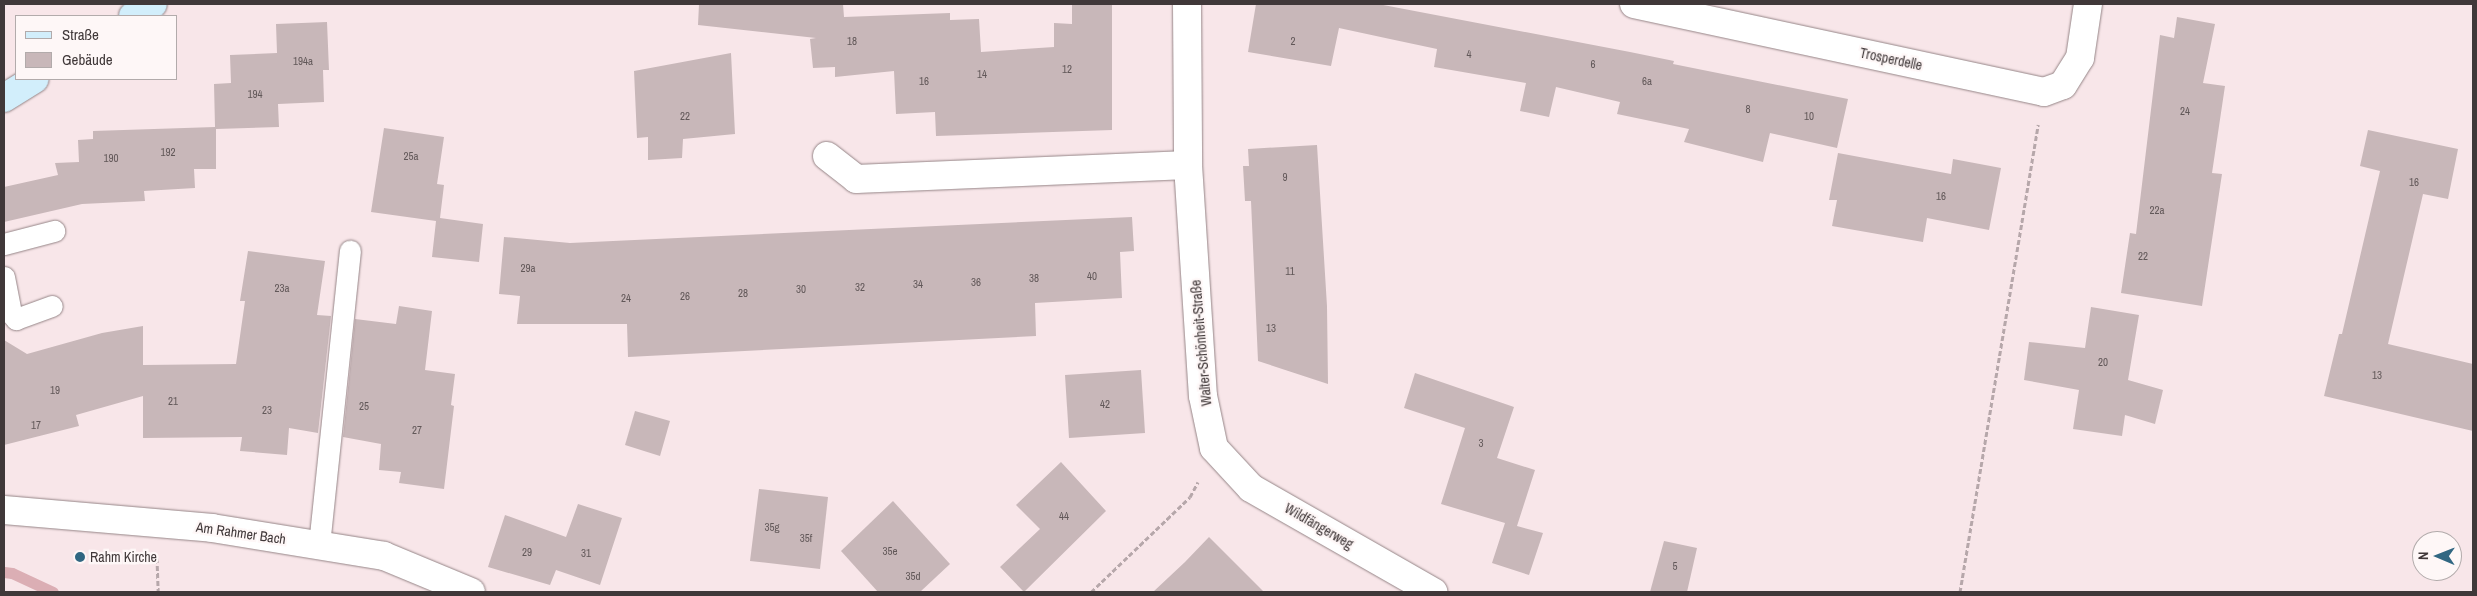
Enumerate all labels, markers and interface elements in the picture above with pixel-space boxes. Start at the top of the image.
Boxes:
legend [15,15,178,80]
text: Straße [62,24,99,45]
house number: 18 [847,34,857,48]
house number: 2 [1290,34,1296,48]
street label: Trosperdelle [1858,44,1924,74]
house number: 4 [1466,47,1472,61]
text: Gebäude [62,49,113,70]
house number: 194a [293,54,313,68]
house number: 6 [1590,57,1596,71]
house number: 12 [1062,62,1072,76]
house number: 14 [977,67,987,81]
house number: 16 [919,74,929,88]
house number: 6a [1642,74,1652,88]
house number: 194 [247,87,263,101]
house number: 8 [1745,102,1751,116]
house number: 24 [2180,104,2190,118]
house number: 22 [680,109,690,123]
house number: 10 [1804,109,1814,123]
house number: 192 [160,145,176,159]
house number: 25a [403,149,419,163]
house number: 190 [103,151,119,165]
house number: 9 [1282,170,1288,184]
house number: 16 [2409,175,2419,189]
house number: 16 [1936,189,1946,203]
house number: 22a [2149,203,2165,217]
house number: 22 [2138,249,2148,263]
house number: 29a [520,261,536,275]
house number: 11 [1285,264,1295,278]
house number: 40 [1087,269,1097,283]
house number: 38 [1029,271,1039,285]
house number: 36 [971,275,981,289]
house number: 34 [913,277,923,291]
street label: Walter-Schönheit-Straße [1187,279,1215,407]
house number: 32 [855,280,865,294]
house number: 23a [274,281,290,295]
house number: 30 [796,282,806,296]
house number: 28 [738,286,748,300]
house number: 26 [680,289,690,303]
house number: 24 [621,291,631,305]
house number: 13 [1266,321,1276,335]
house number: 20 [2098,355,2108,369]
house number: 13 [2372,368,2382,382]
house number: 19 [50,383,60,397]
house number: 21 [168,394,178,408]
house number: 42 [1100,397,1110,411]
house number: 25 [359,399,369,413]
house number: 23 [262,403,272,417]
house number: 17 [31,418,41,432]
house number: 27 [412,423,422,437]
house number: 3 [1478,436,1484,450]
street label: Wildfängerweg [1282,500,1356,552]
house number: 44 [1059,509,1069,523]
street label: Am Rahmer Bach [195,518,287,548]
house number: 35g [764,520,780,534]
house number: 35f [800,531,812,545]
north arrow [2412,531,2462,581]
house number: 35e [882,544,898,558]
house number: 29 [522,545,532,559]
house number: 31 [581,546,591,560]
place label: Rahm Kirche [90,549,157,565]
marker: Rahm Kirche [74,551,86,563]
text: N [2414,551,2432,560]
house number: 5 [1672,559,1678,573]
house number: 35d [905,569,921,583]

